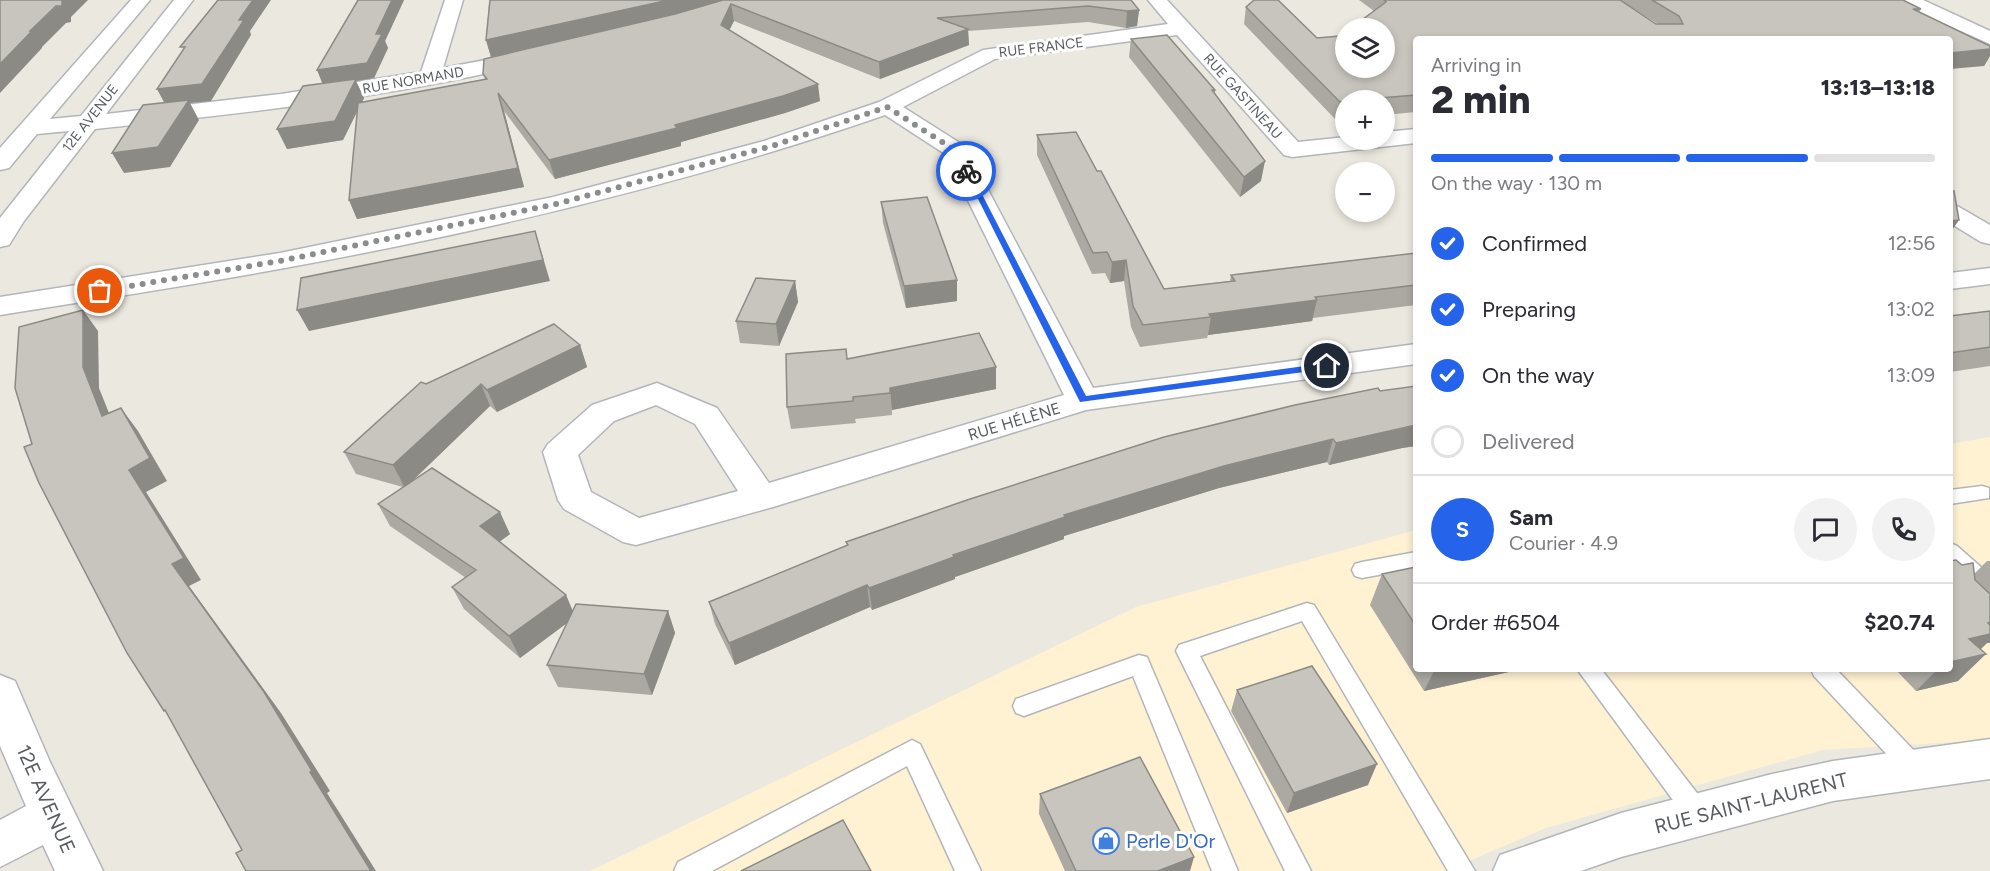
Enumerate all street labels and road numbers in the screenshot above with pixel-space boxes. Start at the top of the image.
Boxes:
street label: RUE FRANCE [998,34,1085,61]
street label: RUE GASTINEAU [1200,50,1285,143]
street label: RUE NORMAND [361,63,465,98]
street label: 12E AVENUE [59,81,122,156]
street label: RUE HÉLÈNE [966,398,1063,445]
street label: 12E AVENUE [11,741,81,857]
street label: RUE SAINT-LAURENT [1652,767,1850,839]

